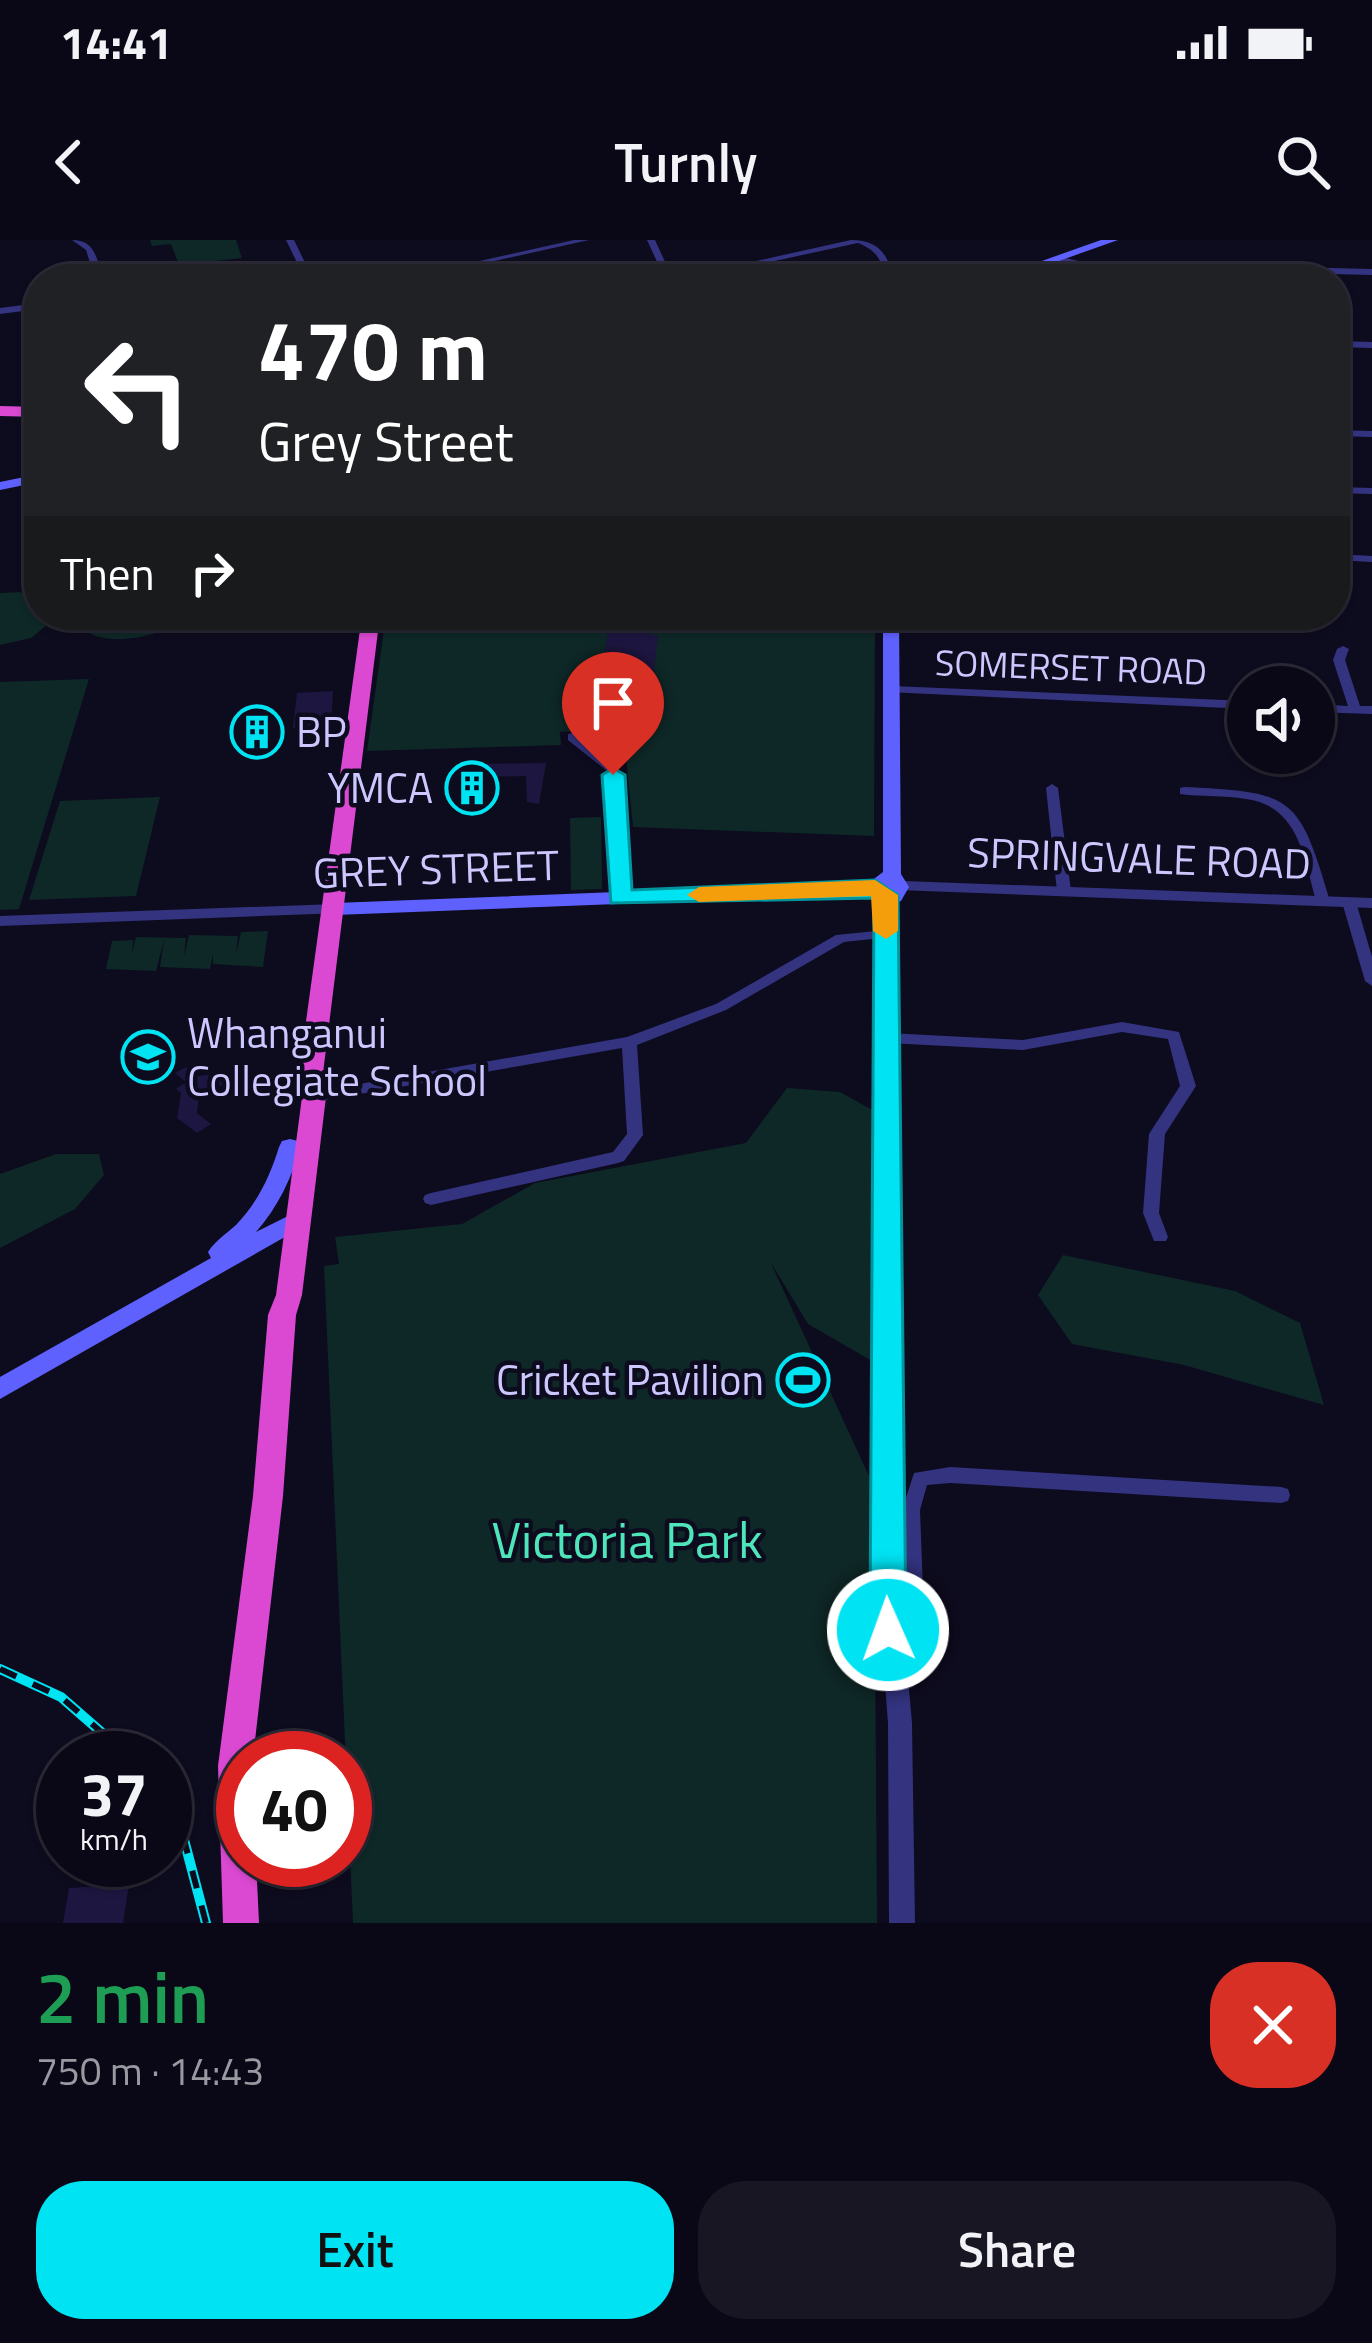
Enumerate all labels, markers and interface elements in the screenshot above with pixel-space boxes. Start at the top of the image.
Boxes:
text: 14:41 [60,8,172,76]
text: Turnly [614,121,758,203]
icon: back [36,129,102,195]
icon: search [1270,129,1336,195]
text: 470 m [258,285,488,413]
icon: left [60,312,216,468]
text: Grey Street [258,400,513,482]
text: Then [60,539,155,607]
icon: right [179,540,245,606]
street label: SOMERSET ROAD [934,634,1208,699]
pin [562,652,664,775]
map controls [1227,666,1335,774]
button: sound [1227,666,1335,774]
icon: arrive [580,670,646,736]
place label: BP [296,699,347,763]
building icon: BP [229,704,285,760]
place label: YMCA [327,755,433,819]
building icon: YMCA [444,760,500,816]
street label: SPRINGVALE ROAD [966,819,1312,895]
street label: GREY STREET [312,832,560,904]
place label: Whanganui Collegiate School [187,1000,487,1112]
school or university icon: Whanganui Collegiate School [120,1029,176,1085]
place label: Cricket Pavilion [496,1347,764,1411]
sports icon: Cricket Pavilion [775,1352,831,1408]
park label: Victoria Park [491,1500,763,1578]
position arrow [825,1567,951,1693]
speed limit sign: 40 [216,1731,372,1887]
text: 37 [80,1748,148,1839]
text: km/h [80,1816,148,1862]
text: 2 min [36,1941,209,2051]
button: close [1210,1962,1336,2088]
text: 750 m · 14:43 [36,2041,264,2100]
button: Exit [36,2181,674,2319]
button: Share [698,2181,1336,2319]

